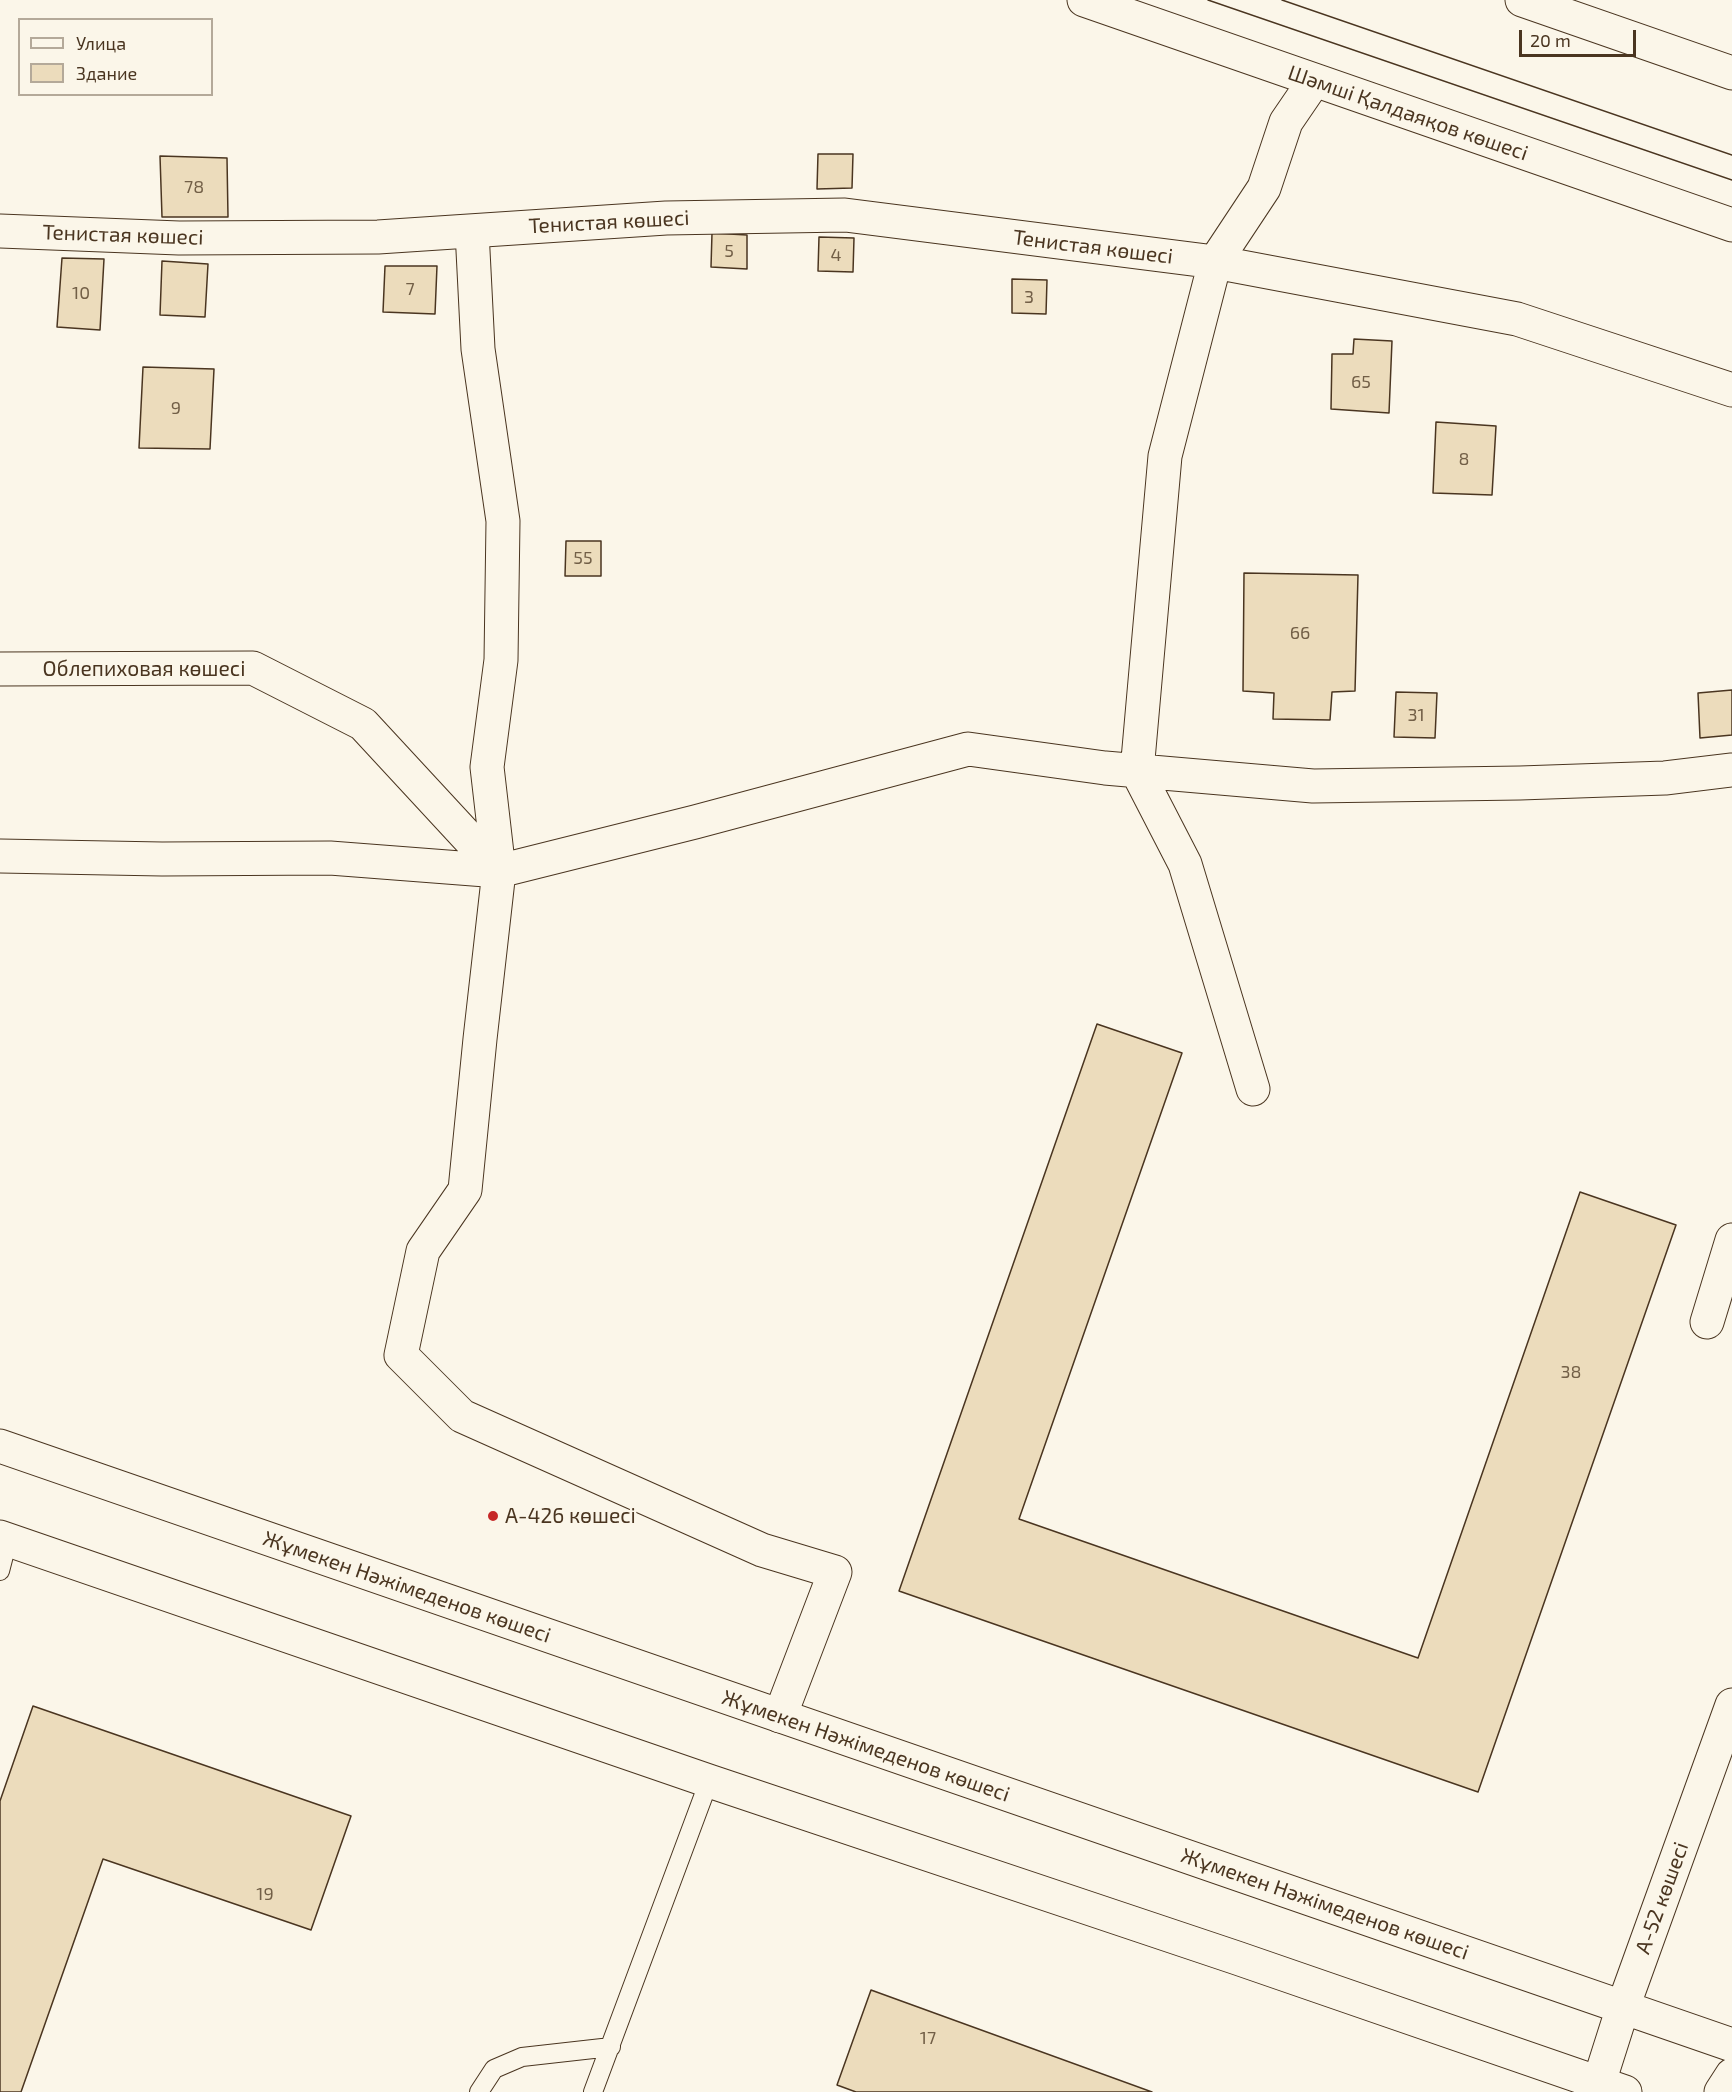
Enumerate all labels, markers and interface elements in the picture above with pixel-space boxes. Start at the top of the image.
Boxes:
legend [18,18,213,96]
scale bar [1522,18,1639,56]
text: 20 m [1530,29,1571,51]
text: Улица [76,32,126,54]
street label: Шәмші Қалдаяқов көшесі [1285,60,1531,166]
text: Здание [76,62,137,84]
house number: 78 [184,176,204,198]
street label: Тенистая көшесі [528,205,690,239]
street label: Тенистая көшесі [42,220,204,250]
street label: Тенистая көшесі [1012,225,1174,269]
house number: 5 [724,240,734,262]
house number: 4 [830,244,842,266]
house number: 7 [405,278,415,300]
house number: 10 [72,282,90,304]
house number: 3 [1024,286,1034,308]
house number: 65 [1351,371,1371,393]
house number: 9 [171,397,181,419]
house number: 8 [1459,448,1469,470]
house number: 55 [573,547,593,569]
house number: 66 [1290,622,1310,644]
street label: Облепиховая көшесі [43,656,245,682]
house number: 31 [1407,704,1425,726]
house number: 38 [1561,1361,1581,1383]
place label: А-426 көшесі [505,1503,636,1529]
marker: А-426 көшесі [486,1509,500,1523]
street label: Жұмекен Нәжімеденов көшесі [260,1526,554,1648]
street label: Жұмекен Нәжімеденов көшесі [719,1685,1013,1807]
street label: А-52 көшесі [1630,1839,1694,1957]
street label: Жұмекен Нәжімеденов көшесі [1178,1843,1472,1965]
house number: 19 [256,1883,274,1905]
house number: 17 [920,2027,936,2049]

